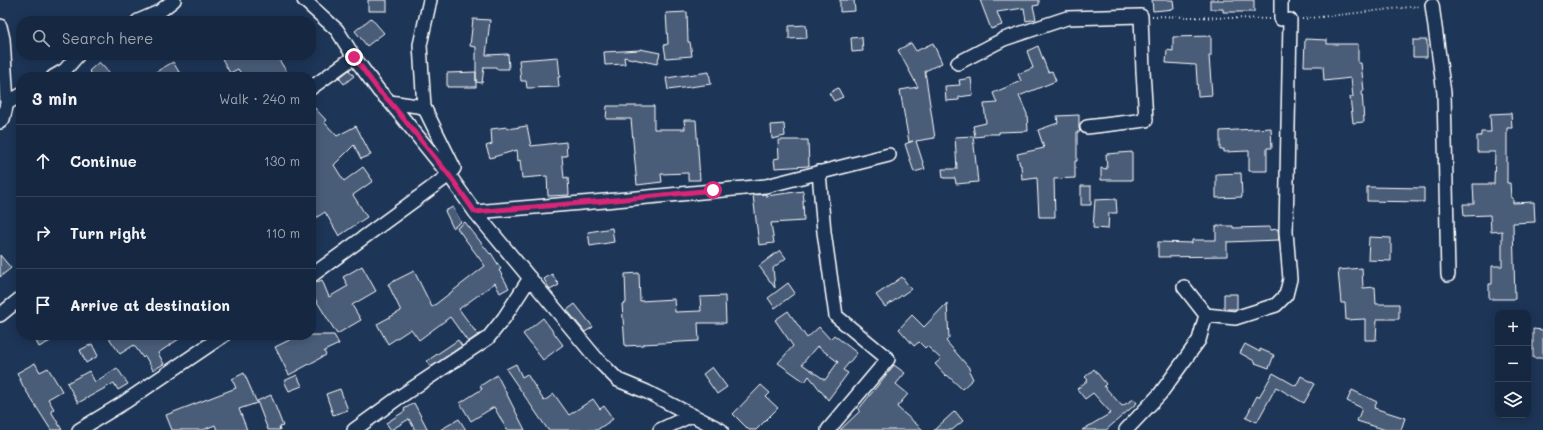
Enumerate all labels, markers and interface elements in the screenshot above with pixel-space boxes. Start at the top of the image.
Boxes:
search box [16,16,316,60]
icon: search [30,27,52,49]
text: Search here [62,28,153,48]
route end [345,48,363,66]
text: 3 min [32,87,77,109]
text: Walk · 240 m [219,90,300,107]
icon: ahead [32,150,54,172]
text: Continue [70,151,137,171]
text: 130 m [264,152,300,169]
route start [704,181,722,199]
icon: right [32,222,54,244]
text: Turn right [70,223,147,243]
text: 110 m [266,224,300,241]
icon: arrive [32,294,54,316]
text: Arrive at destination [70,295,230,315]
map controls [1495,310,1531,418]
button: + [1495,310,1531,346]
button: − [1495,346,1531,382]
button: layers [1495,382,1531,418]

